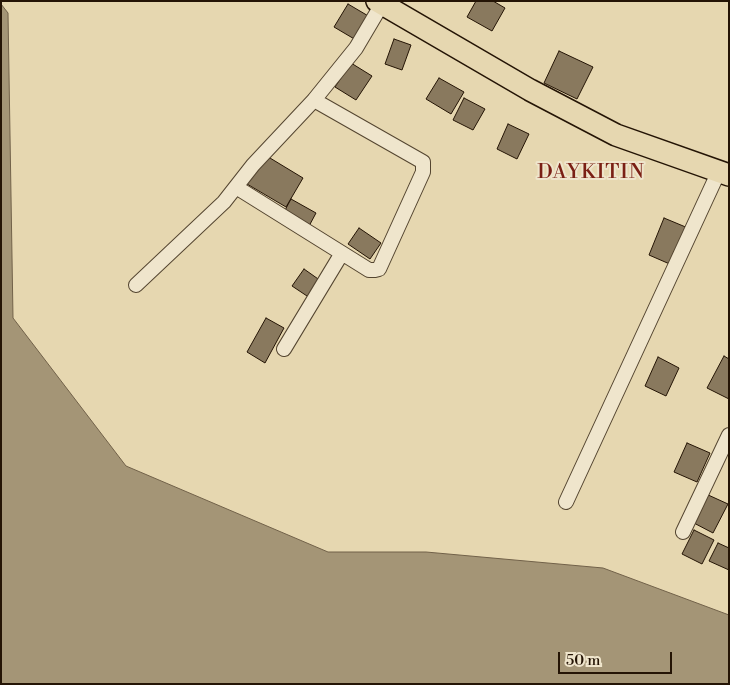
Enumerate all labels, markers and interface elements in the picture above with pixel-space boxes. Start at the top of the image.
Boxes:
district label: DAYKITIN [536,161,646,185]
scale bar [560,642,674,674]
text: 50 m [566,651,600,670]

